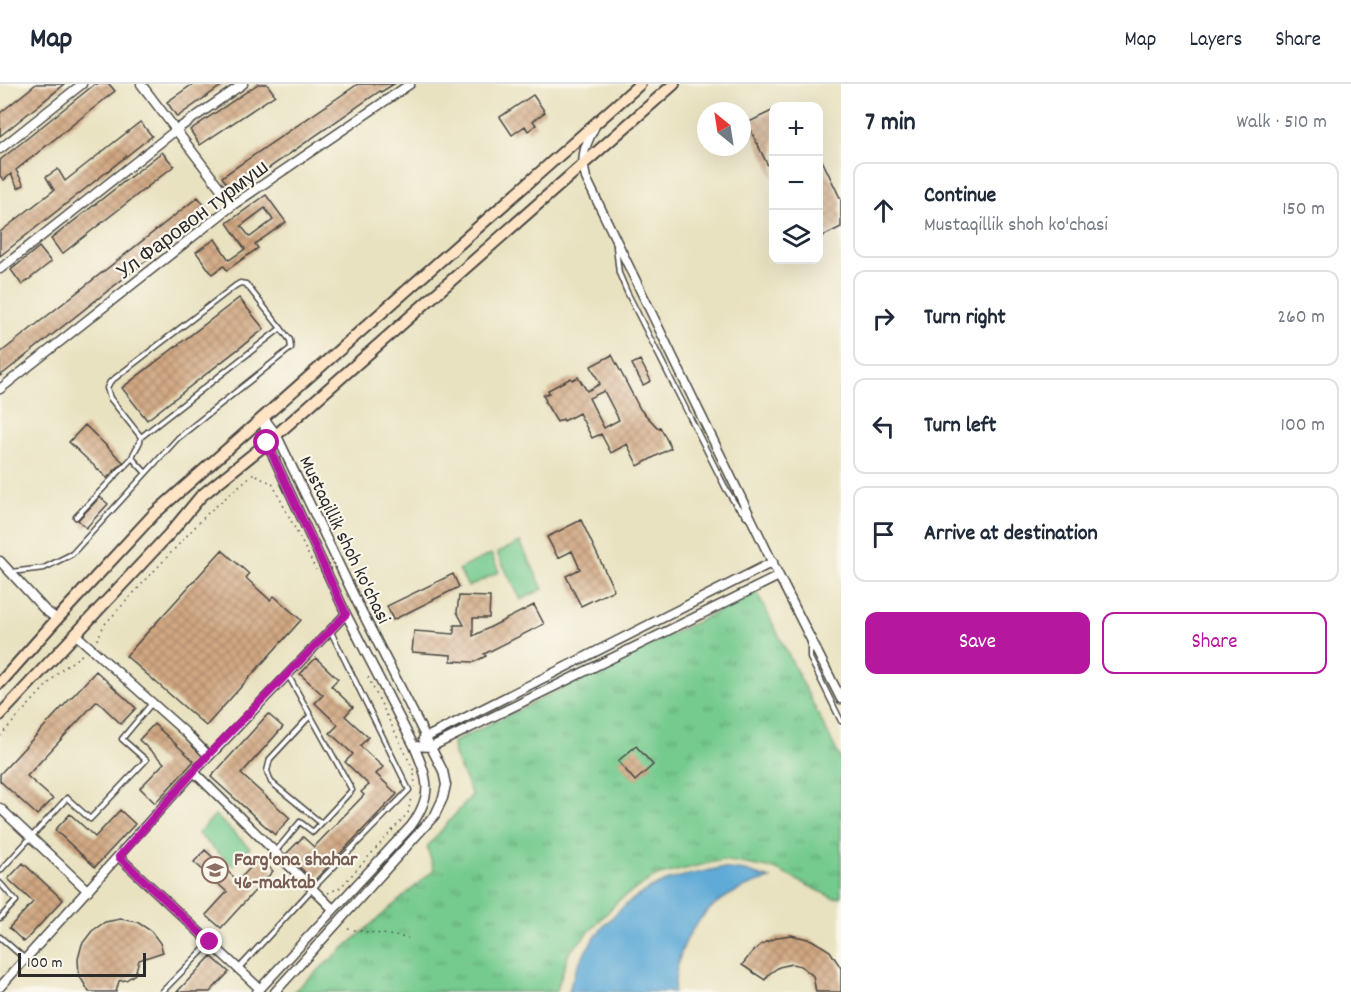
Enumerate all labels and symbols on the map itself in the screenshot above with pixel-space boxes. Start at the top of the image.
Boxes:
north arrow [697,102,751,156]
street label: Ул Фаровон турмуш [112,155,276,288]
route start [253,429,279,455]
street label: Mustaqillik shoh ko'chasi [290,452,396,629]
place label: Farg'ona shahar 46-maktab [234,847,358,898]
school or university icon: Farg'ona shahar 46-maktab [200,855,230,885]
route end [196,928,222,954]
scale bar [18,950,146,978]

